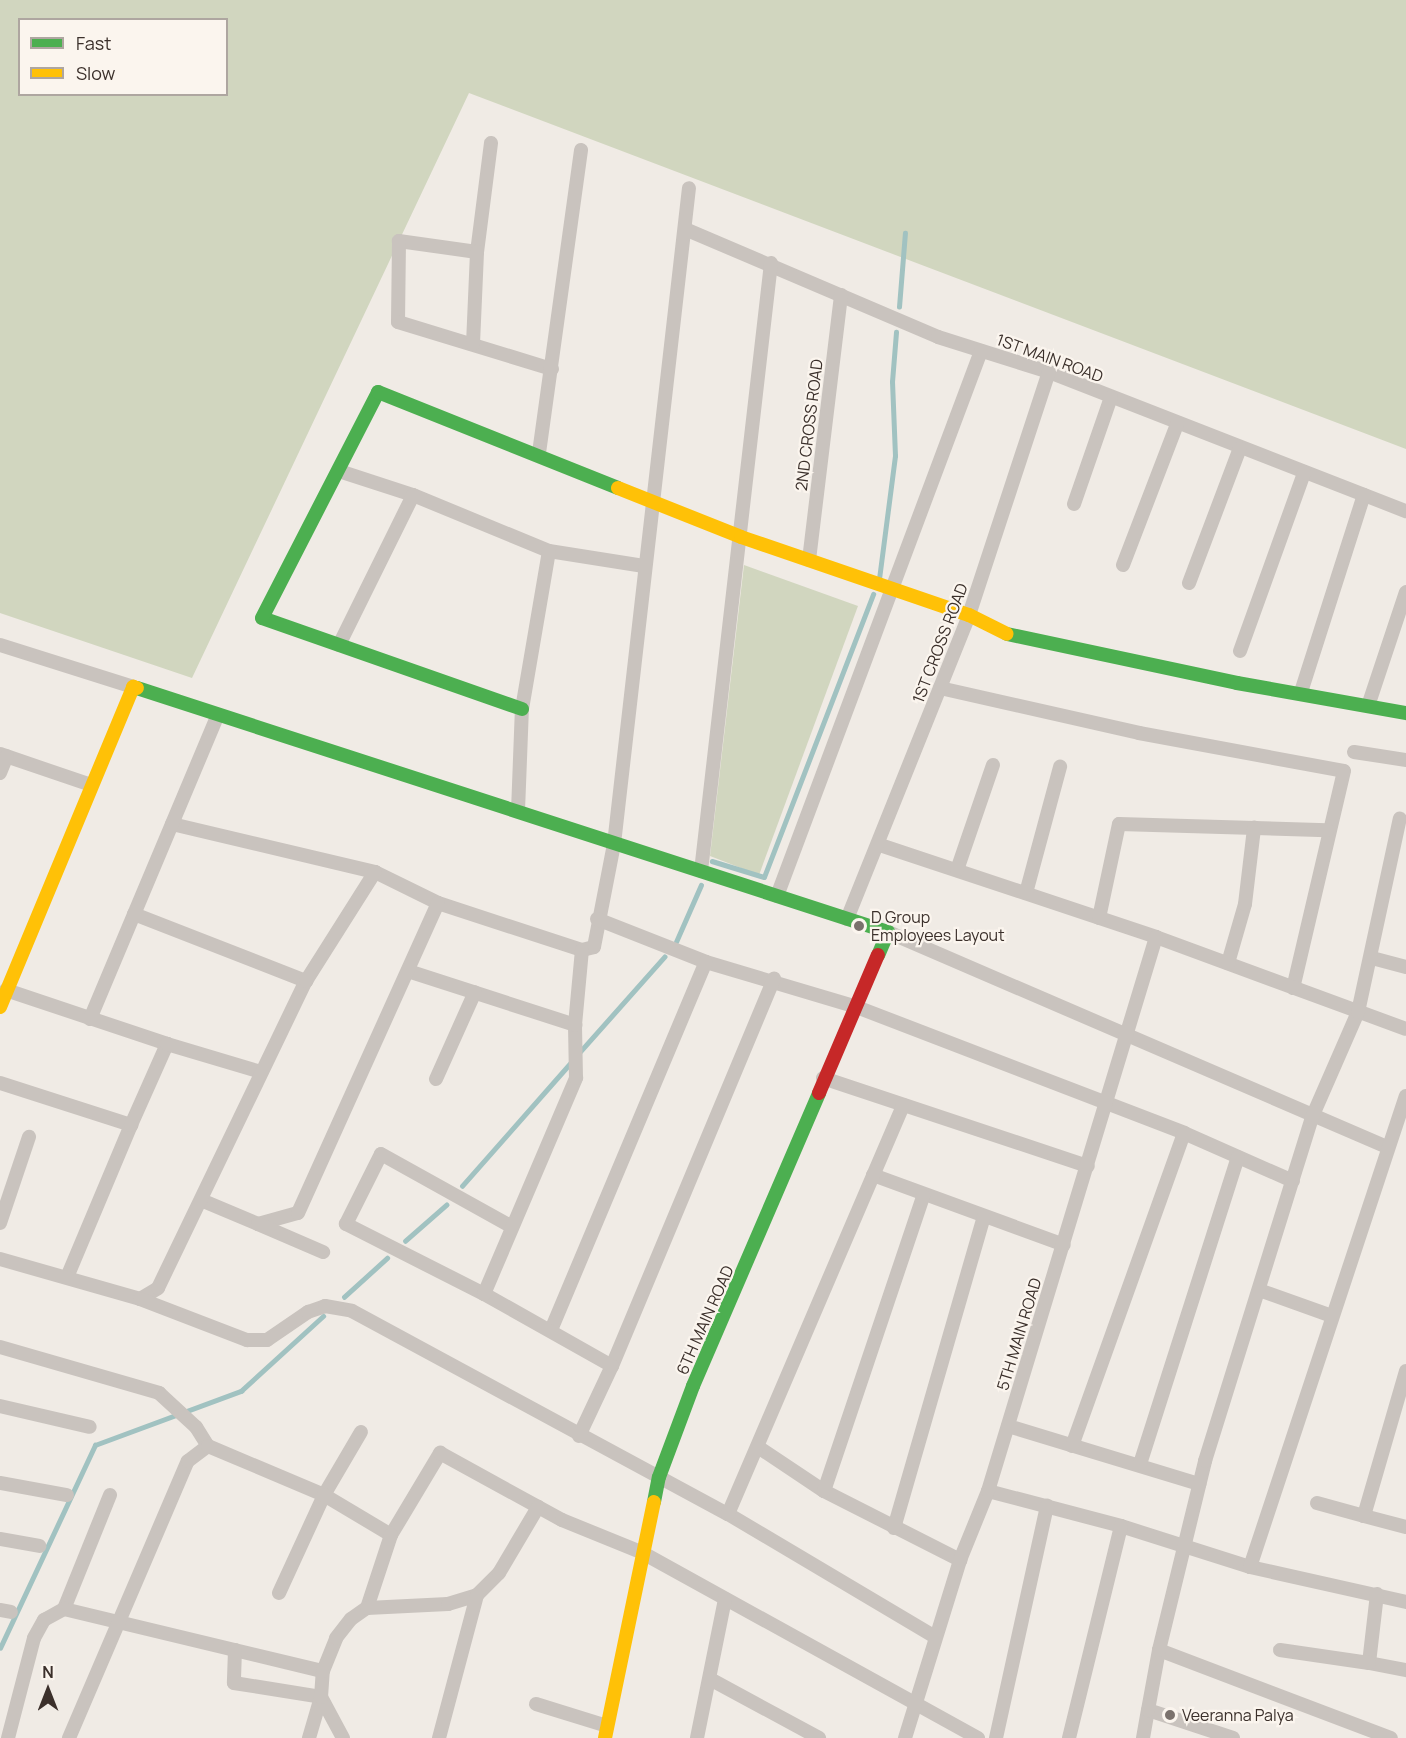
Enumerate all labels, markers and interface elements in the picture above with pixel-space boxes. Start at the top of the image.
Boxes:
legend [18,18,228,96]
text: Fast [76,31,111,55]
text: Slow [76,61,115,85]
street label: 1ST MAIN ROAD [994,330,1106,386]
street label: 2ND CROSS ROAD [791,358,827,492]
street label: 1ST CROSS ROAD [908,580,972,706]
place label: D Group Employees Layout [871,907,1005,945]
marker: D Group Employees Layout [852,919,866,933]
street label: 6TH MAIN ROAD [672,1263,738,1377]
street label: 5TH MAIN ROAD [993,1275,1045,1393]
north arrow [18,1660,78,1720]
text: N [42,1661,54,1683]
place label: Veeranna Palya [1182,1705,1294,1725]
marker: Veeranna Palya [1163,1708,1177,1722]

